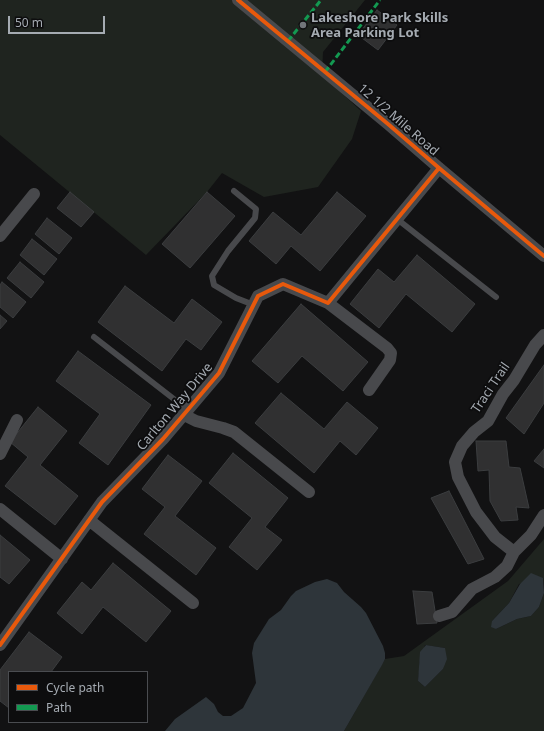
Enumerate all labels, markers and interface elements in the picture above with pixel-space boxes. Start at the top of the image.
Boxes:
scale bar [10,8,107,34]
place label: Lakeshore Park Skills Area Parking Lot [311,10,448,41]
text: 50 m [15,14,43,31]
marker: Lakeshore Park Skills Area Parking Lot [298,20,308,30]
street label: 12 1/2 Mile Road [354,81,442,159]
street label: Carlton Way Drive [134,360,216,454]
street label: Traci Trail [468,360,514,416]
legend [8,671,148,723]
text: Cycle path [46,679,104,696]
text: Path [46,699,72,716]

